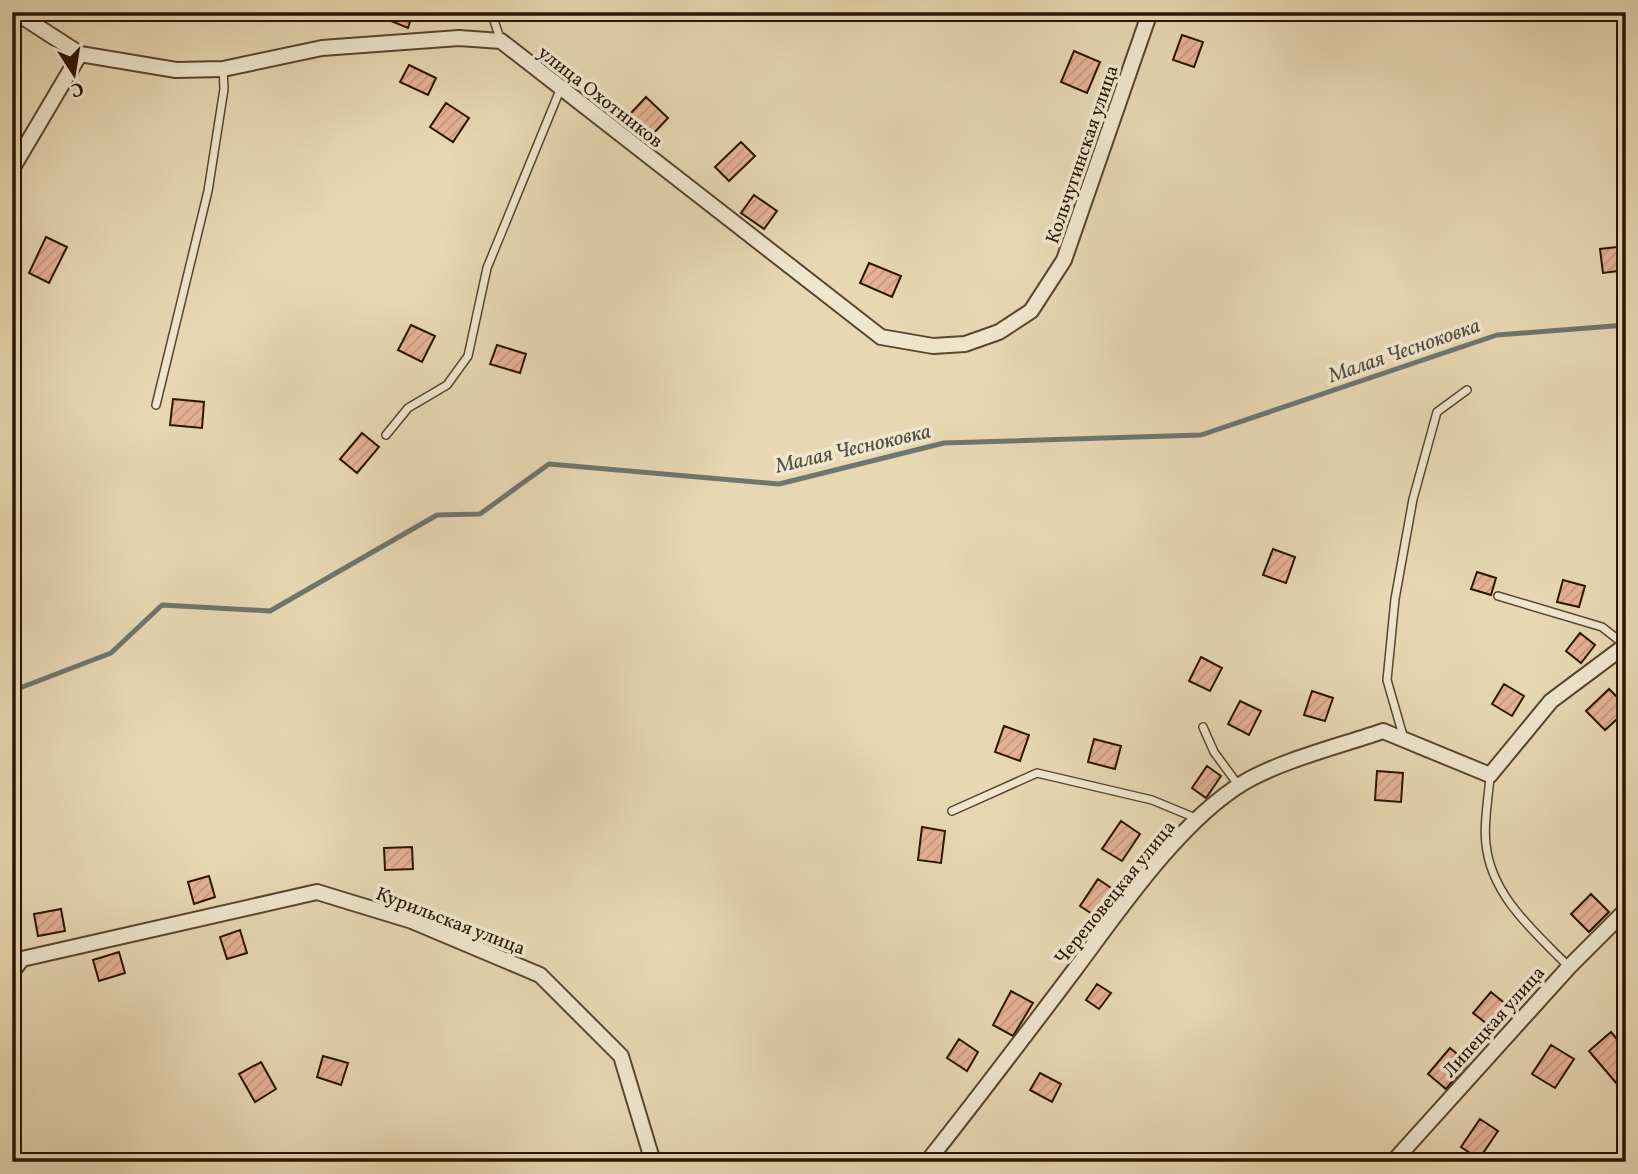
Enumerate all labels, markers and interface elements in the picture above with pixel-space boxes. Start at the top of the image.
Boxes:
north arrow [38,38,108,108]
street label: улица Охотников [532,40,668,155]
street label: Кольчугинская улица [1040,62,1126,247]
text: С [68,75,86,103]
water label: Малая Чесноковка [1324,312,1484,391]
water label: Малая Чесноковка [772,417,934,482]
street label: Череповецкая улица [1049,815,1182,971]
street label: Курильская улица [372,881,529,962]
street label: Липецкая улица [1437,961,1552,1084]

